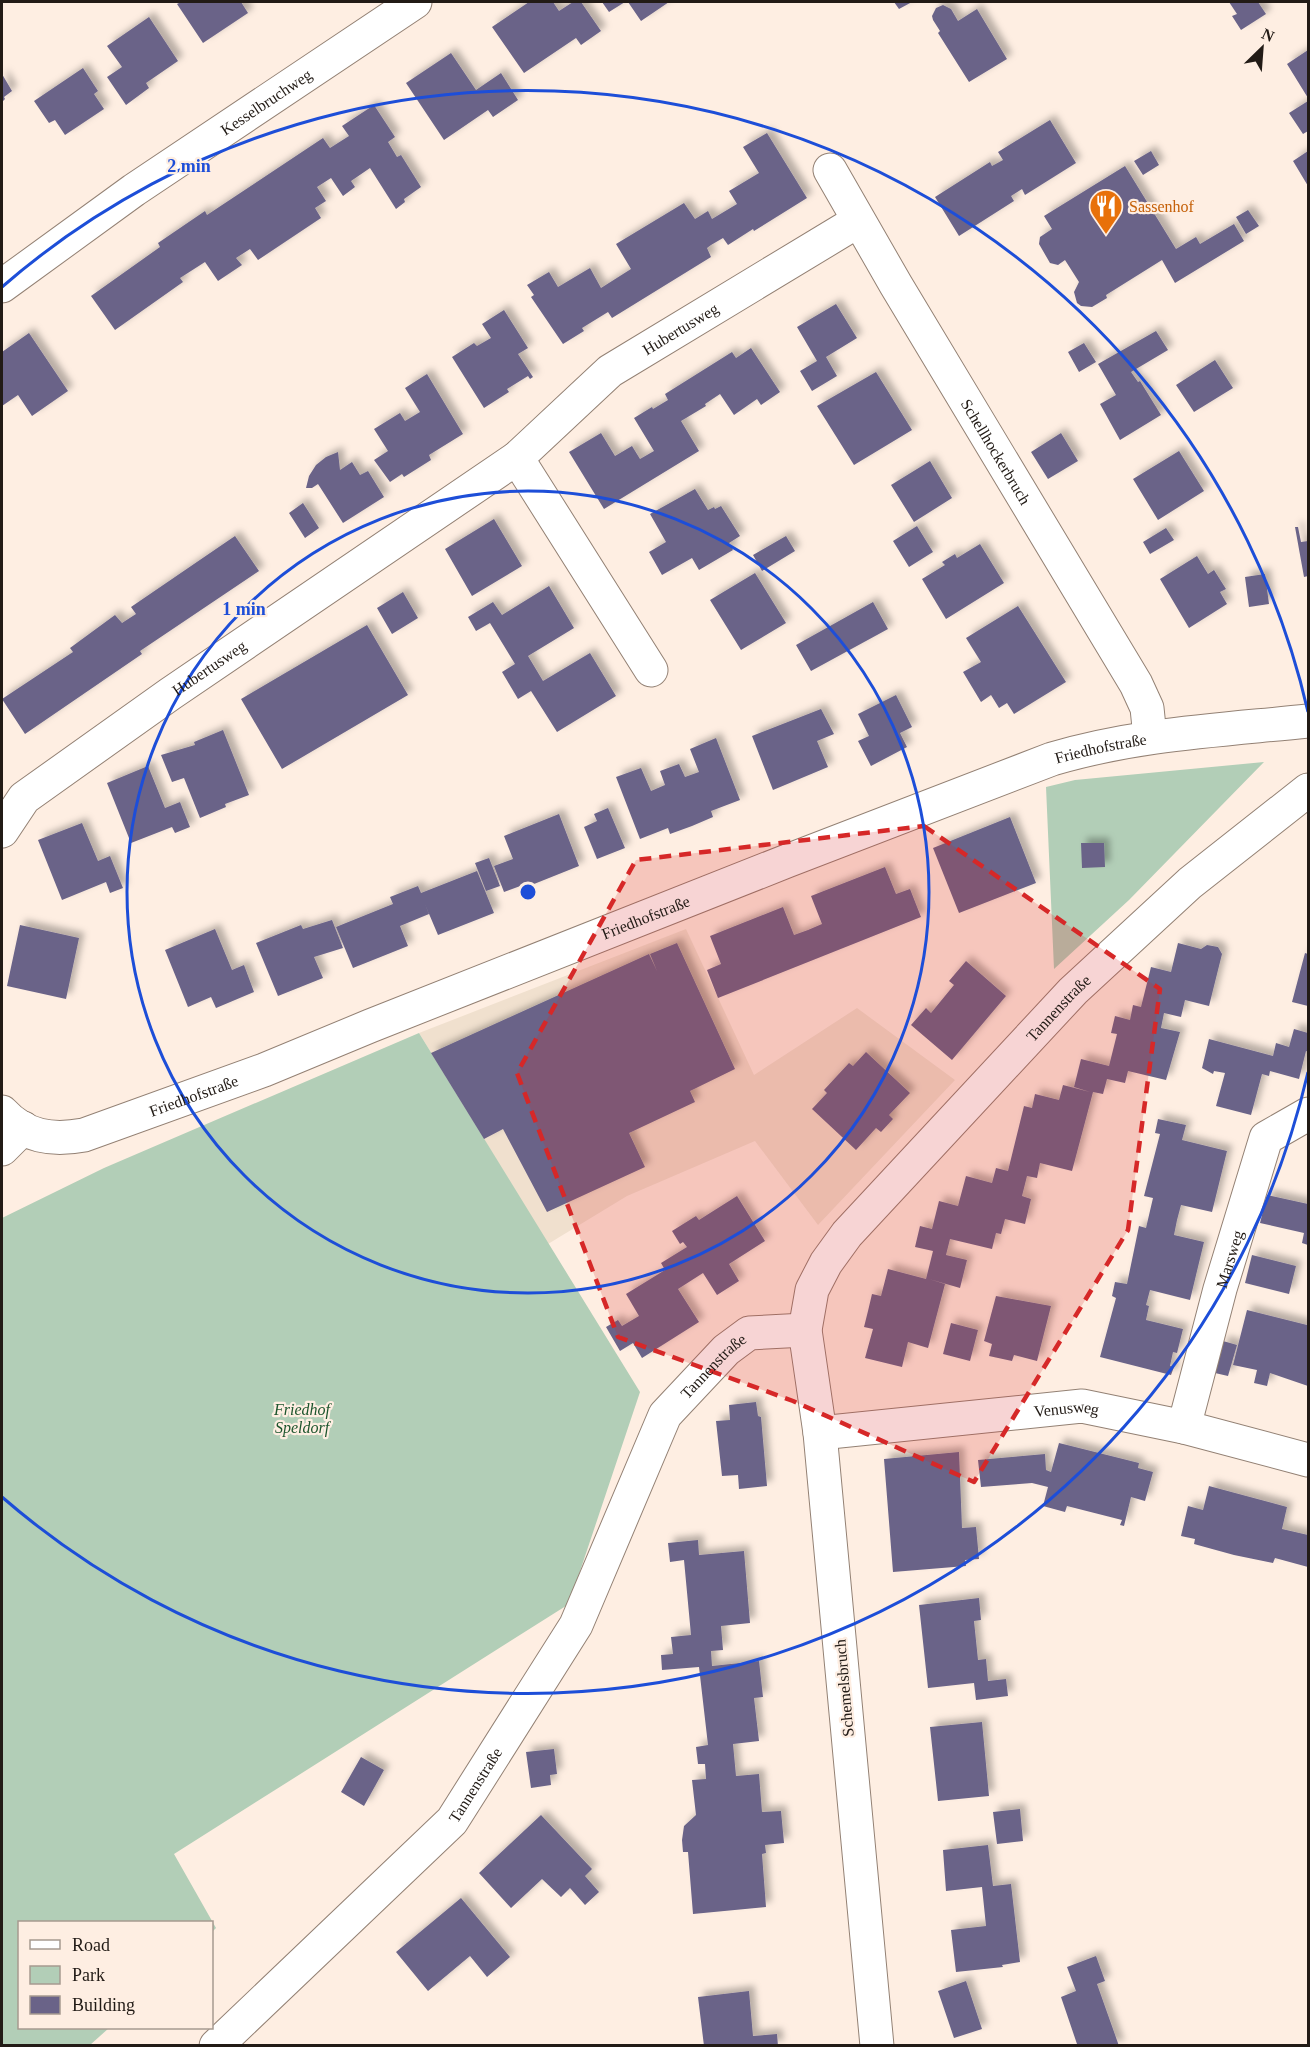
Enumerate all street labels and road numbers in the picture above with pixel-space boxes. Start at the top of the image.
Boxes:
street label: Kesselbruchweg [217,65,315,138]
street label: Hubertusweg [639,299,722,358]
street label: Schellhockerbruch [958,396,1034,507]
street label: Hubertusweg [169,636,250,699]
street label: Friedhofstraße [1053,730,1148,766]
street label: Friedhofstraße [599,892,692,942]
street label: Tannenstraße [1023,971,1094,1044]
street label: Friedhofstraße [147,1072,240,1119]
street label: Marsweg [1212,1228,1247,1290]
street label: Tannenstraße [677,1330,749,1402]
street label: Venusweg [1033,1397,1101,1419]
street label: Schemelsbruch [831,1639,857,1737]
street label: Tannenstraße [445,1744,505,1825]

